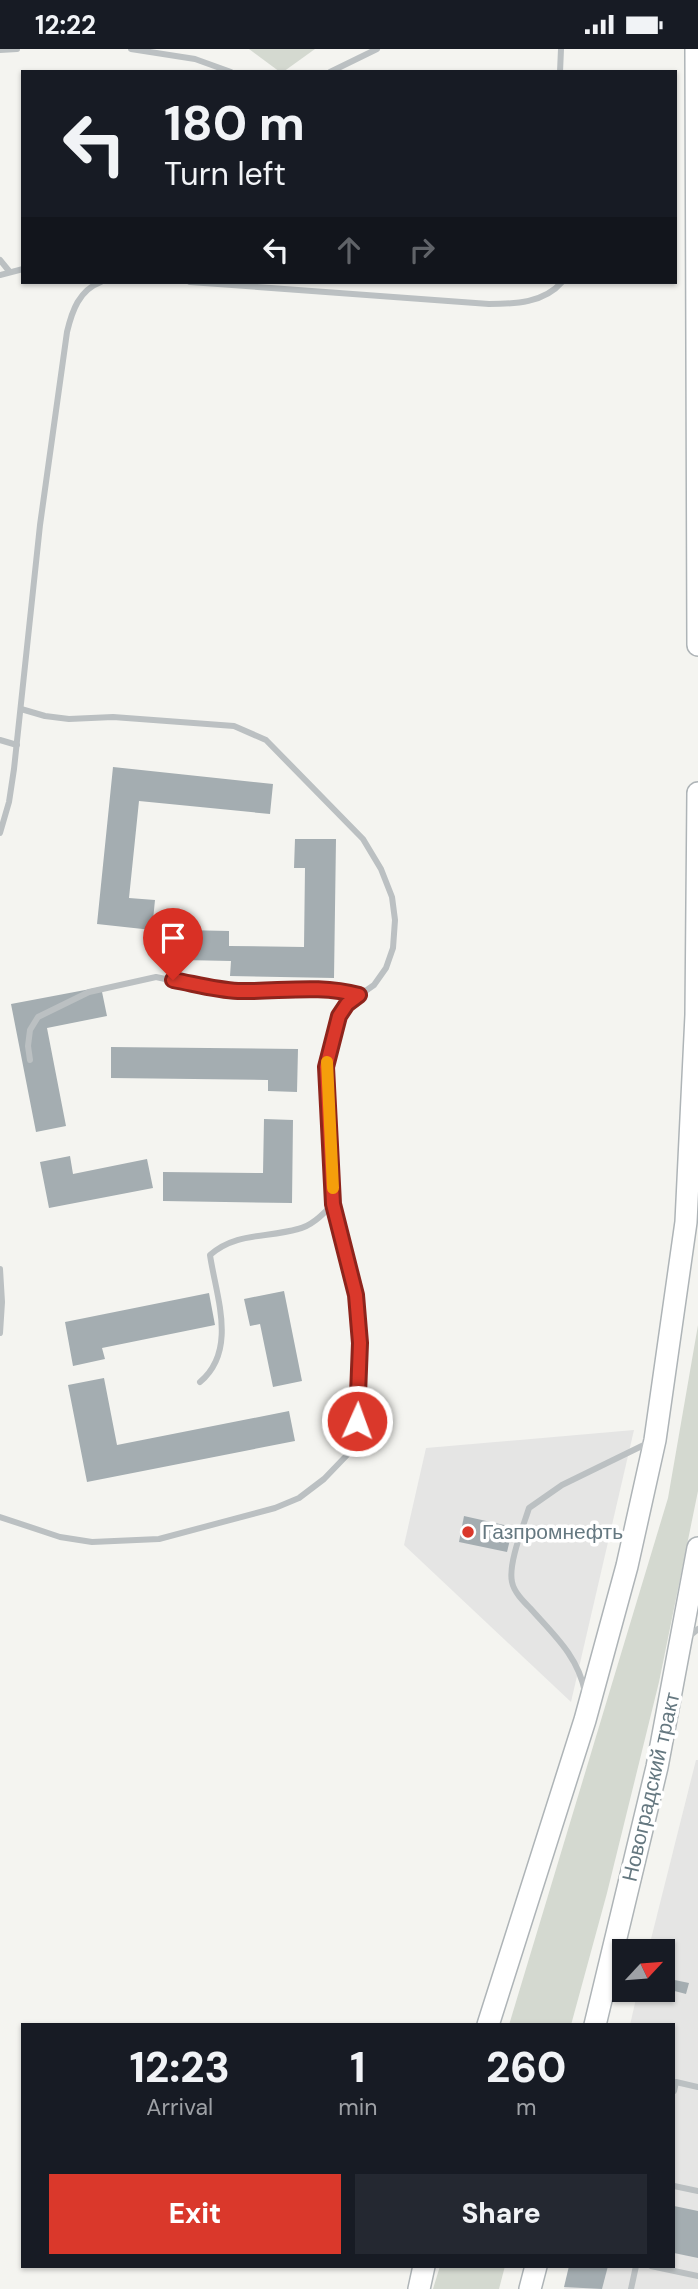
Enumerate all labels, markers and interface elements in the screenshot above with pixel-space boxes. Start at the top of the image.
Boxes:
text: 12:22 [35,8,96,42]
text: 180 m [164,91,305,155]
icon: left [49,98,140,189]
text: Turn left [164,153,286,195]
icon: left [257,231,295,269]
icon: ahead [330,231,368,269]
icon: right [403,231,441,269]
pin [143,908,203,980]
icon: arrive [154,919,192,957]
position arrow [320,1384,394,1458]
place label: Газпромнефть [482,1518,623,1546]
marker: Газпромнефть [460,1524,476,1540]
street label: Новоградский тракт [616,1689,686,1884]
north arrow [612,1939,676,2002]
map controls [612,1939,675,2002]
text: 12:23 [129,2040,230,2095]
text: 1 [350,2040,366,2095]
text: 260 [486,2040,567,2095]
text: Arrival [146,2092,213,2122]
text: min [338,2092,377,2122]
text: m [516,2092,536,2122]
button: Exit [49,2174,341,2254]
button: Share [355,2174,647,2254]

